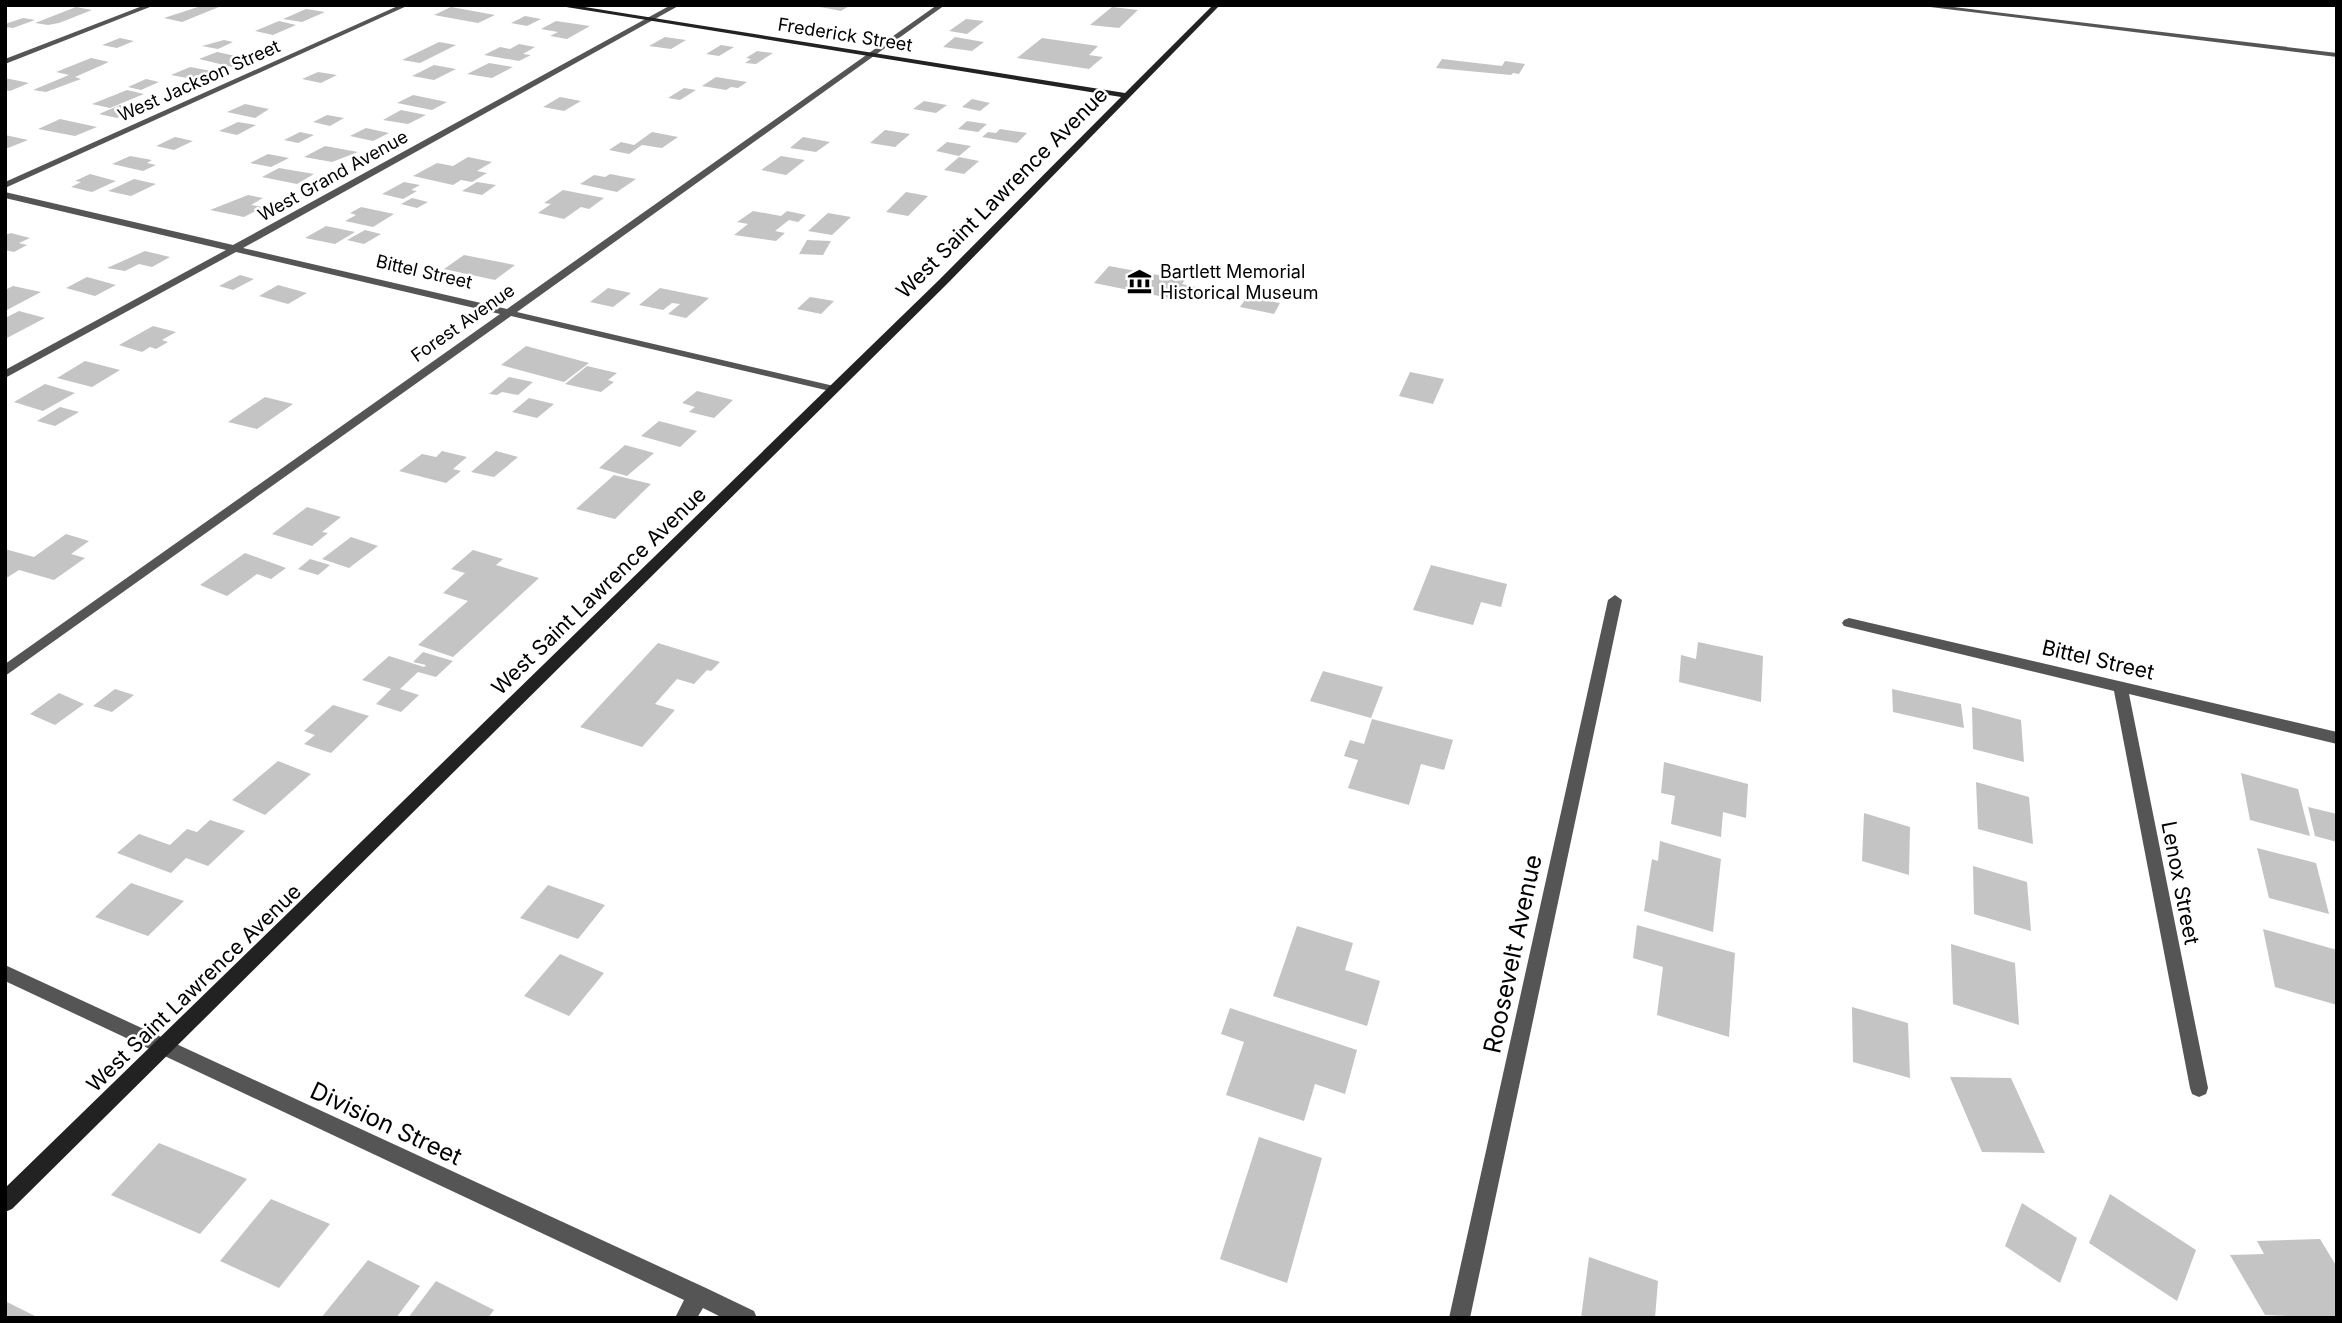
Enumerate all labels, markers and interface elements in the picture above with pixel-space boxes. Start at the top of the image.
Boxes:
street label: Frederick Street [776,13,914,56]
street label: West Jackson Street [115,35,283,126]
street label: West Saint Lawrence Avenue [891,82,1112,303]
street label: West Grand Avenue [254,126,411,225]
street label: Bittel Street [374,250,474,293]
place label: Bartlett Memorial Historical Museum [1160,261,1318,303]
museum icon: Bartlett Memorial Historical Museum [1126,268,1154,296]
street label: Forest Avenue [407,279,518,366]
street label: West Saint Lawrence Avenue [486,482,711,700]
street label: Bittel Street [2040,634,2157,685]
street label: Lenox Street [2156,819,2205,947]
street label: Roosevelt Avenue [1477,852,1548,1056]
street label: West Saint Lawrence Avenue [81,879,306,1097]
street label: Division Street [306,1076,467,1171]

